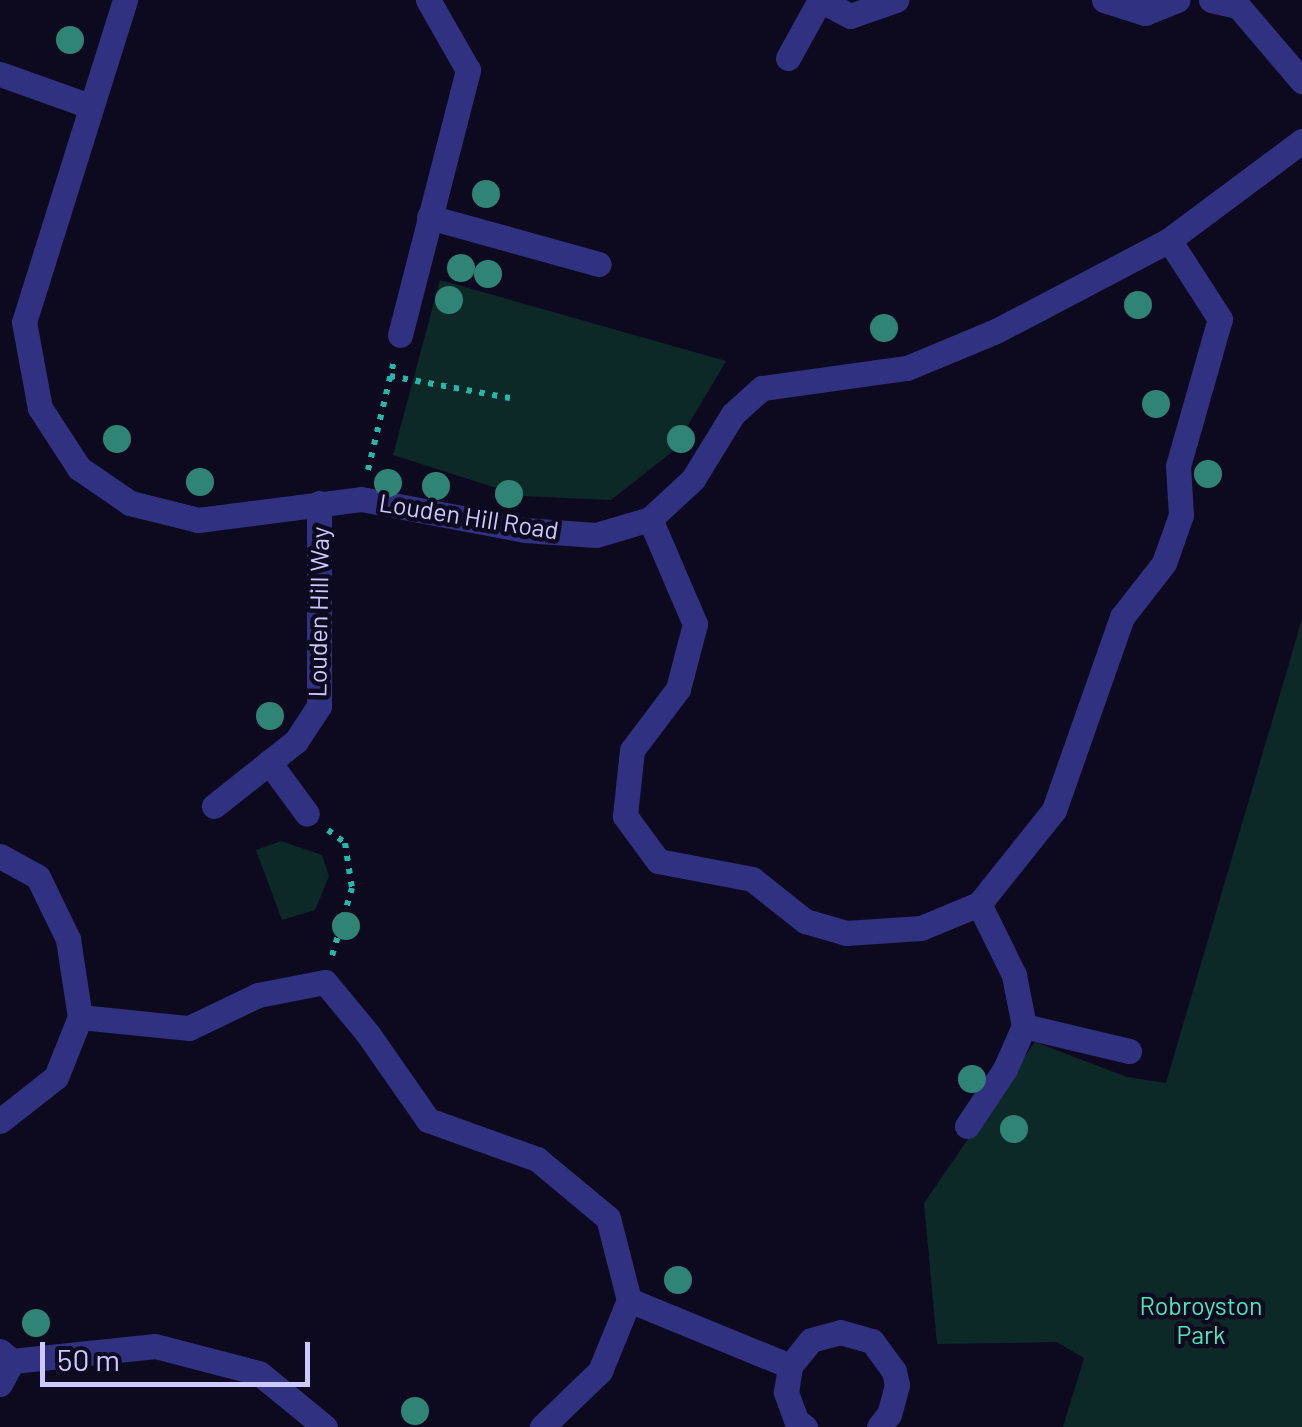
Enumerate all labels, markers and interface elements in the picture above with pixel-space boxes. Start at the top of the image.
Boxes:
street label: Louden Hill Road [377,487,561,545]
street label: Louden Hill Way [302,526,334,698]
park label: Robroyston Park [1139,1291,1263,1350]
scale bar [45,1322,315,1384]
text: 50 m [57,1341,120,1377]

